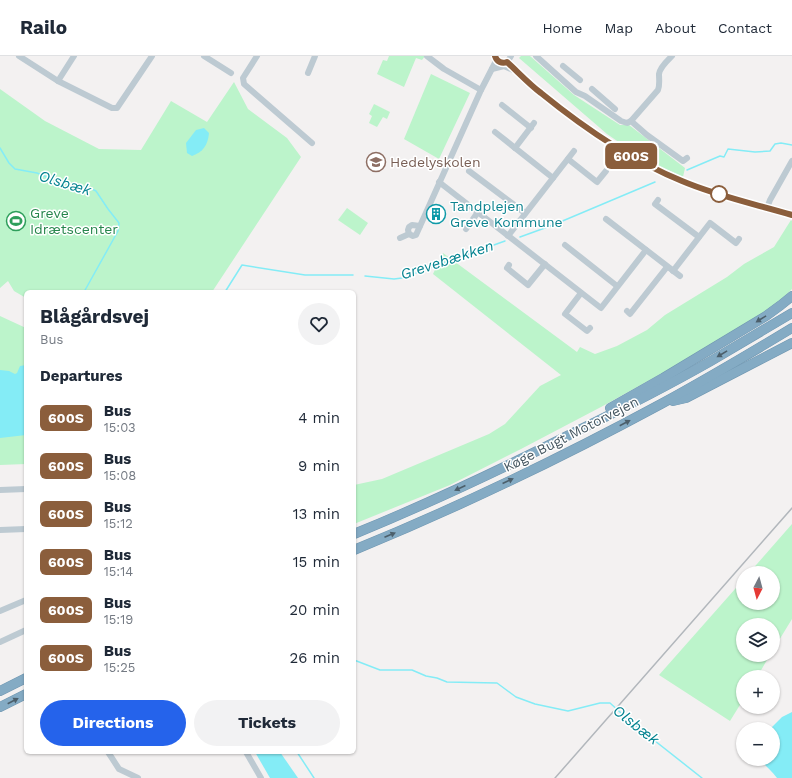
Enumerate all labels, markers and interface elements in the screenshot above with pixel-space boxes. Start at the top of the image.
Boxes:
text: Railo [20,16,67,39]
text: Home [542,20,582,36]
text: Map [604,20,633,36]
text: About [655,20,696,36]
text: Contact [718,20,772,36]
line badge: 600S [603,143,659,169]
text: 600S [613,148,649,164]
school or university icon: Hedelyskolen [365,151,387,173]
place label: Hedelyskolen [390,154,481,170]
water label: Olsbæk [37,166,94,200]
unlabelled marker [710,185,728,203]
place label: Tandplejen Greve Kommune [450,198,563,230]
building icon: Tandplejen Greve Kommune [425,203,447,225]
place label: Greve Idrætscenter [30,205,118,237]
sports icon: Greve Idrætscenter [5,210,27,232]
water label: Grevebækken [398,236,496,284]
button: heart [298,303,340,345]
text: Blågårdsvej [40,305,149,328]
one-way arrow [755,316,767,323]
text: Bus [40,332,63,347]
one-way arrow [716,351,728,358]
text: Departures [40,367,123,385]
street label: Køge Bugt Motorvejen [501,393,641,475]
text: Bus [104,402,131,420]
text: 4 min [298,409,340,427]
text: 600S [48,410,84,426]
text: 15:03 [104,420,136,435]
one-way arrow [619,420,630,426]
text: Bus [104,450,131,468]
text: 9 min [298,457,340,475]
text: 600S [48,458,84,474]
text: 15:08 [104,468,136,483]
one-way arrow [503,478,514,484]
one-way arrow [454,485,465,491]
text: Bus [104,498,131,516]
text: 13 min [293,505,340,523]
text: 600S [48,506,84,522]
text: 15:12 [104,516,133,531]
one-way arrow [384,532,396,538]
text: Bus [104,546,131,564]
text: 15 min [293,553,340,571]
text: 600S [48,554,84,570]
text: 15:14 [104,564,133,579]
north arrow [736,566,780,610]
map controls [736,566,780,766]
text: Bus [104,594,131,612]
text: 20 min [289,601,340,619]
text: 600S [48,602,84,618]
text: 15:19 [104,612,133,627]
button: layers [736,618,780,662]
text: Bus [104,642,131,660]
text: 26 min [289,649,340,667]
text: 600S [48,650,84,666]
text: 15:25 [104,660,135,675]
button: + [736,670,780,714]
one-way arrow [7,697,19,704]
button: Directions [40,700,186,746]
button: Tickets [194,700,340,746]
water label: Olsbæk [609,701,663,749]
button: − [736,722,780,766]

